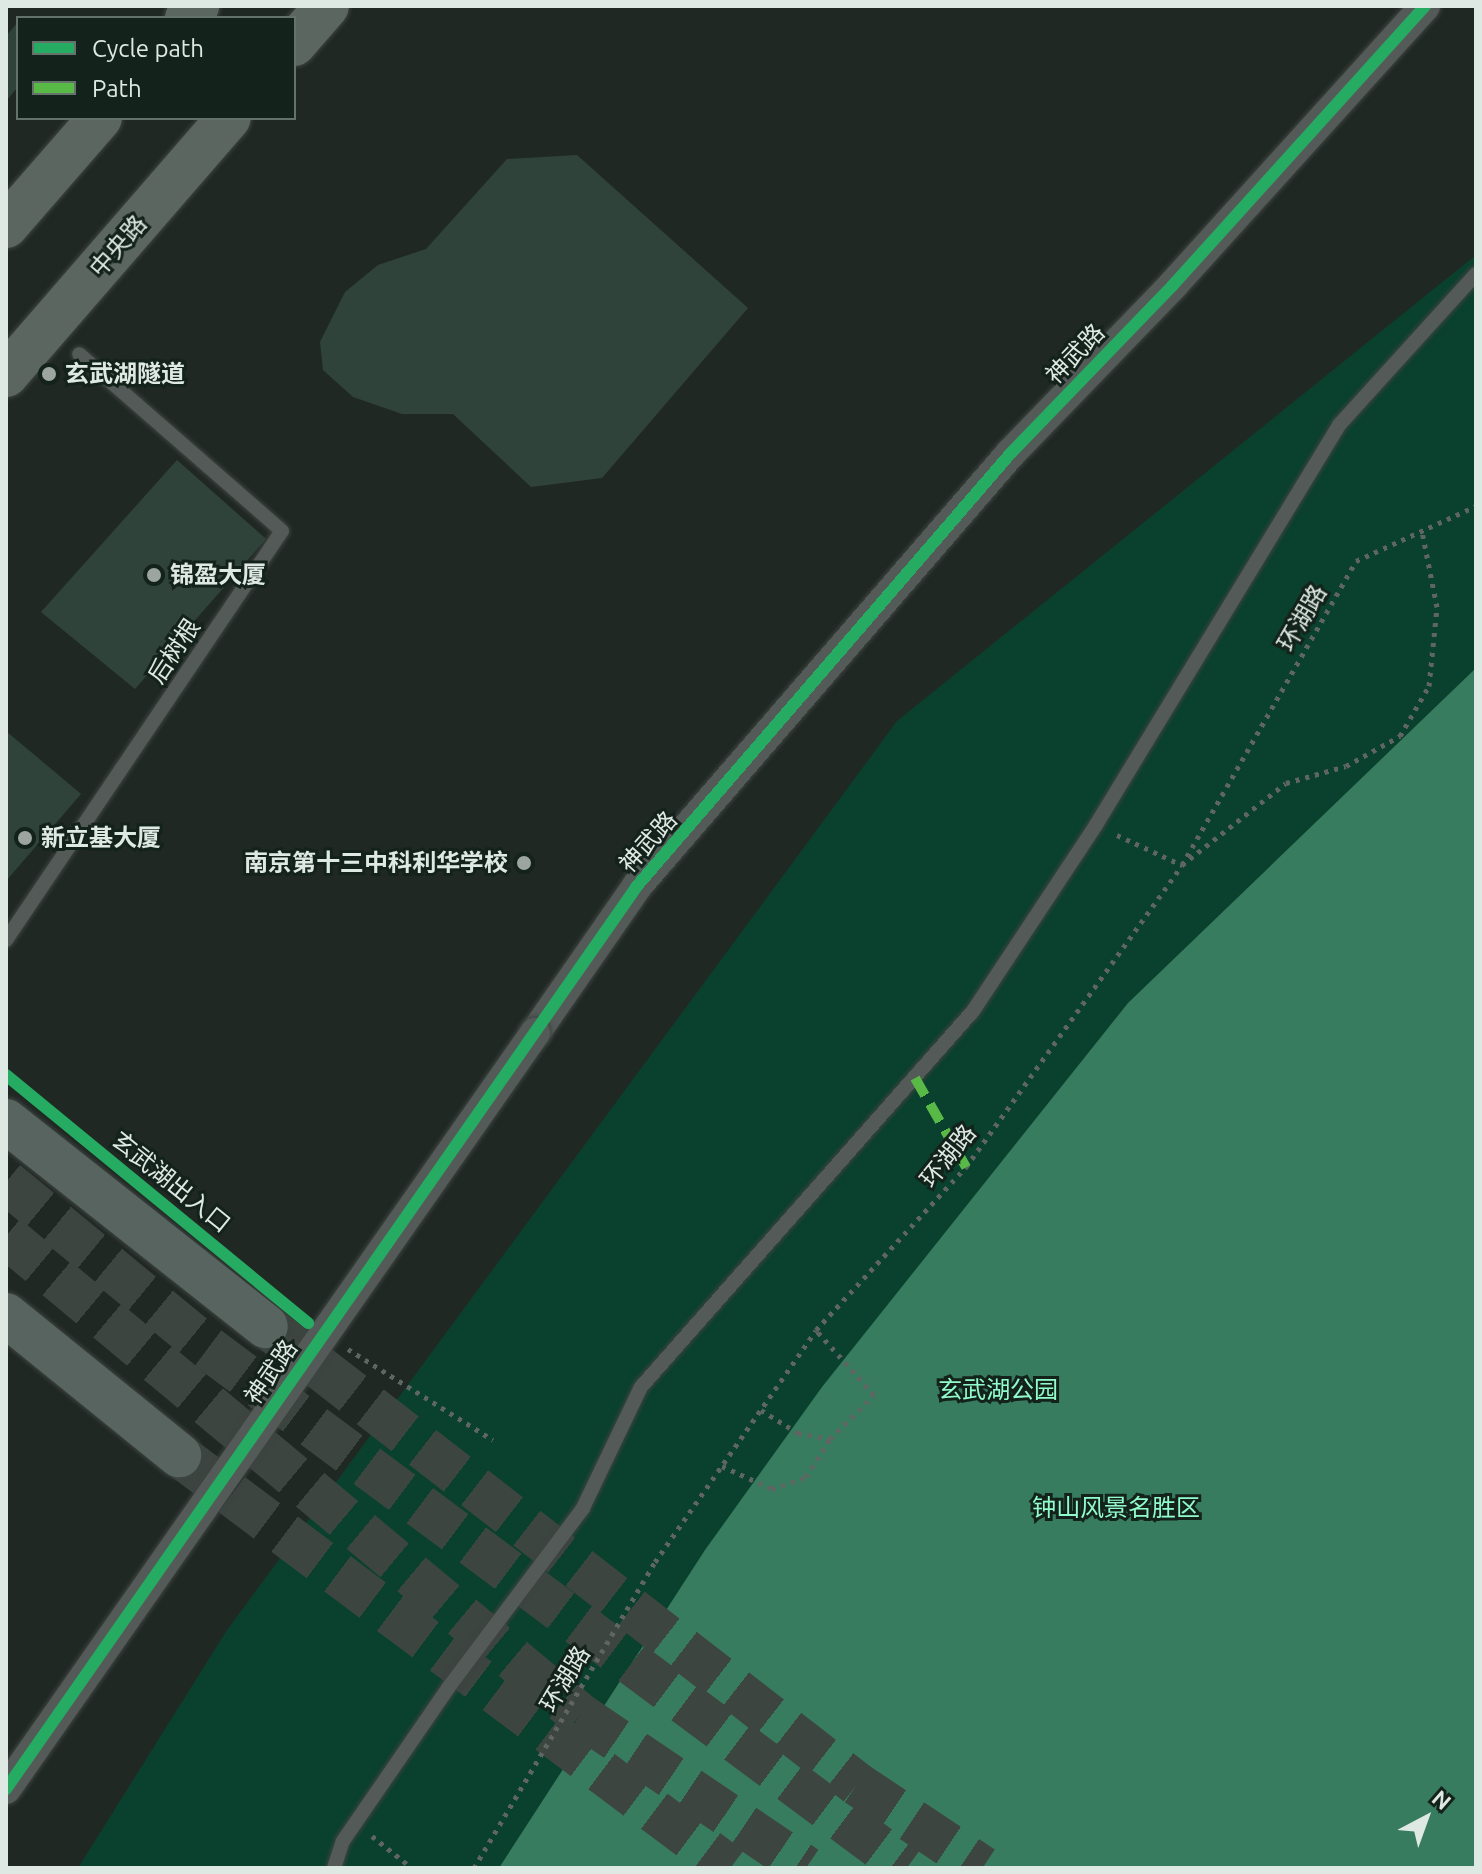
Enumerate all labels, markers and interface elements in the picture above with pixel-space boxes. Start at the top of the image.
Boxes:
legend [16,16,296,120]
text: Cycle path [92,35,204,62]
text: Path [92,75,142,102]
street label: 中央路 [84,209,152,283]
street label: 神武路 [1040,318,1110,390]
place label: 玄武湖隧道 [65,360,185,388]
marker: 玄武湖隧道 [40,365,58,383]
place label: 锦盈大厦 [170,561,266,589]
marker: 锦盈大厦 [145,566,163,584]
street label: 环湖路 [1272,580,1332,656]
street label: 后树根 [142,613,206,689]
street label: 神武路 [613,806,683,878]
place label: 新立基大厦 [41,824,161,852]
marker: 新立基大厦 [16,829,34,847]
place label: 南京第十三中科利华学校 [244,849,508,877]
marker: 南京第十三中科利华学校 [515,854,533,872]
street label: 环湖路 [914,1119,982,1193]
street label: 玄武湖出入口 [106,1125,236,1239]
street label: 神武路 [239,1334,303,1410]
park label: 玄武湖公园 [938,1376,1058,1404]
park label: 钟山风景名胜区 [1032,1494,1200,1522]
street label: 环湖路 [534,1641,596,1717]
north arrow [1386,1778,1466,1858]
text: N [1428,1785,1456,1814]

